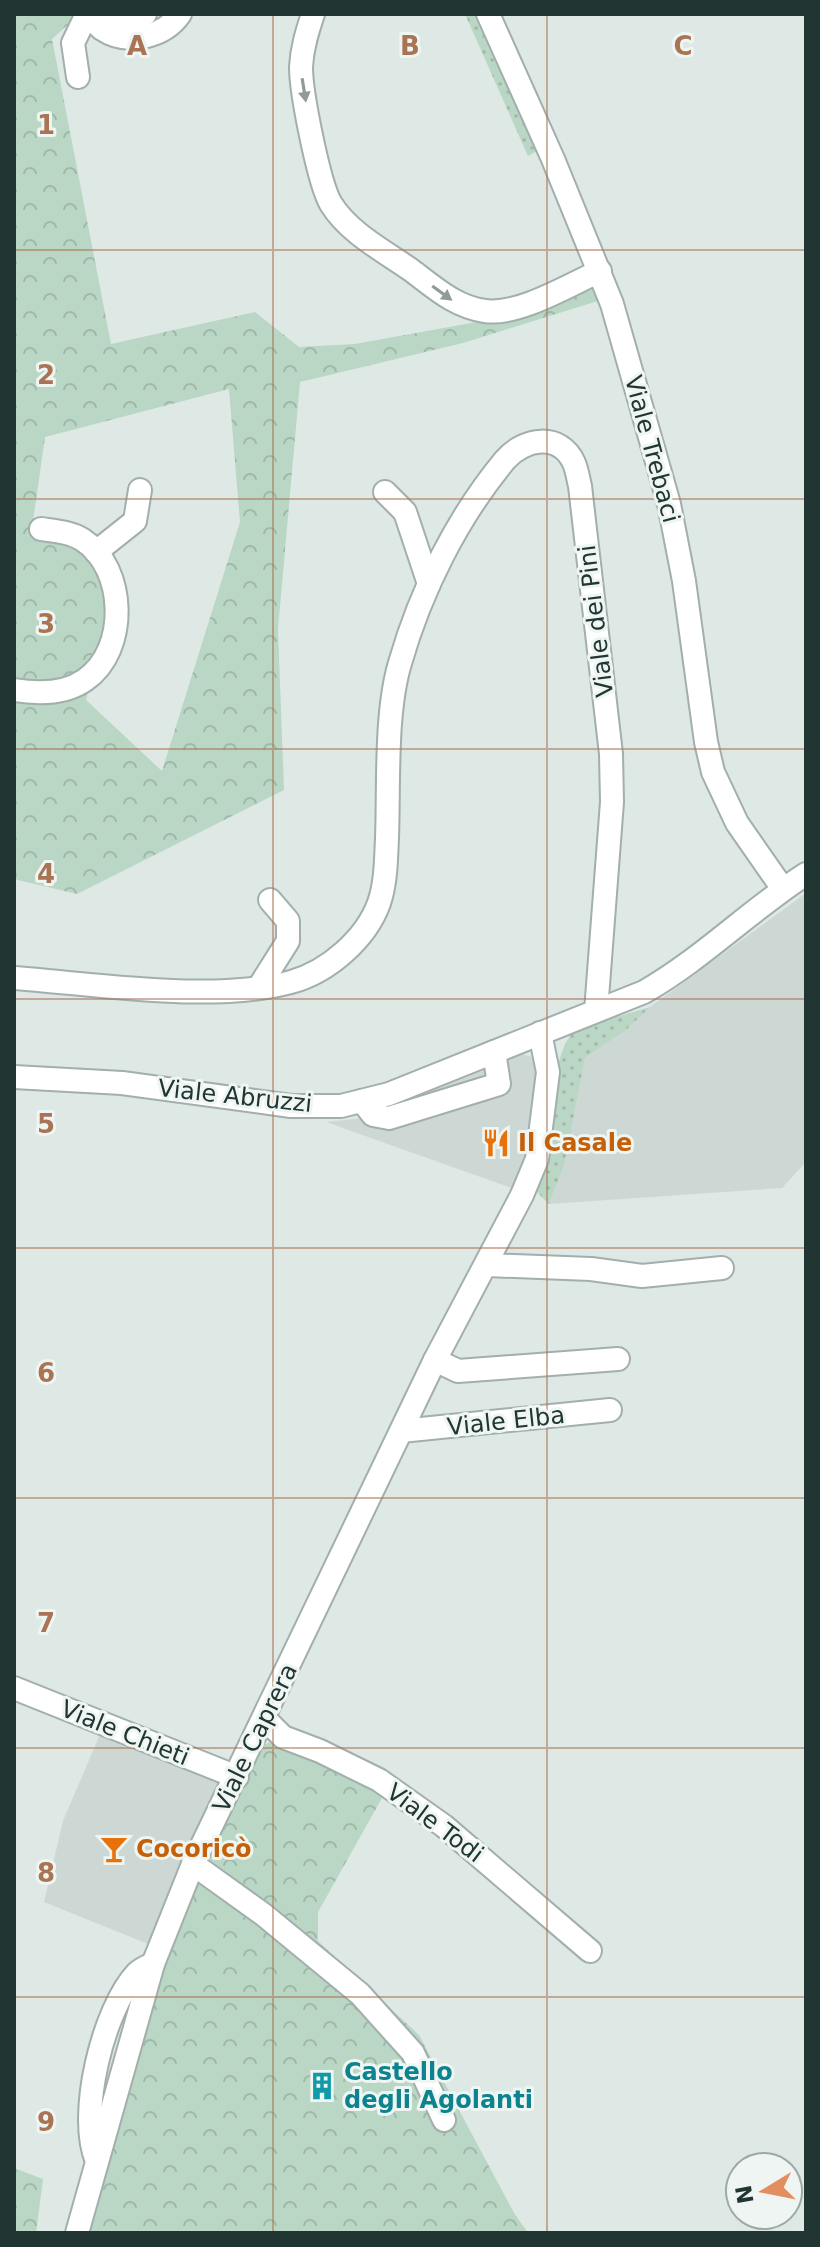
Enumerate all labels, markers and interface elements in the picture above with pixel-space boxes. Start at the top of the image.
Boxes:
text: A [127,31,147,61]
text: B [400,31,420,61]
text: C [673,31,693,61]
one-way arrow [298,78,311,103]
text: 1 [37,110,55,140]
one-way arrow [431,284,452,300]
text: 2 [37,360,55,390]
street label: Viale Trebaci [619,372,685,526]
street label: Viale dei Pini [573,543,619,699]
text: 3 [37,609,55,639]
text: 4 [37,859,55,889]
street label: Viale Abruzzi [157,1074,313,1118]
text: 5 [37,1109,55,1139]
restaurant icon: Il Casale [481,1128,511,1158]
place label: Il Casale [518,1129,632,1157]
text: 6 [37,1358,55,1388]
street label: Viale Elba [446,1401,566,1441]
text: 7 [37,1608,55,1638]
street label: Viale Caprera [207,1659,303,1817]
street label: Viale Chieti [57,1695,193,1771]
street label: Viale Todi [381,1778,489,1868]
bar icon: Cocoricò [99,1834,129,1864]
place label: Cocoricò [136,1835,252,1863]
text: 8 [37,1858,55,1888]
place label: Castello degli Agolanti [344,2058,533,2114]
building icon: Castello degli Agolanti [307,2071,337,2101]
text: 9 [37,2107,55,2137]
north arrow [724,2151,804,2231]
text: N [731,2183,759,2206]

